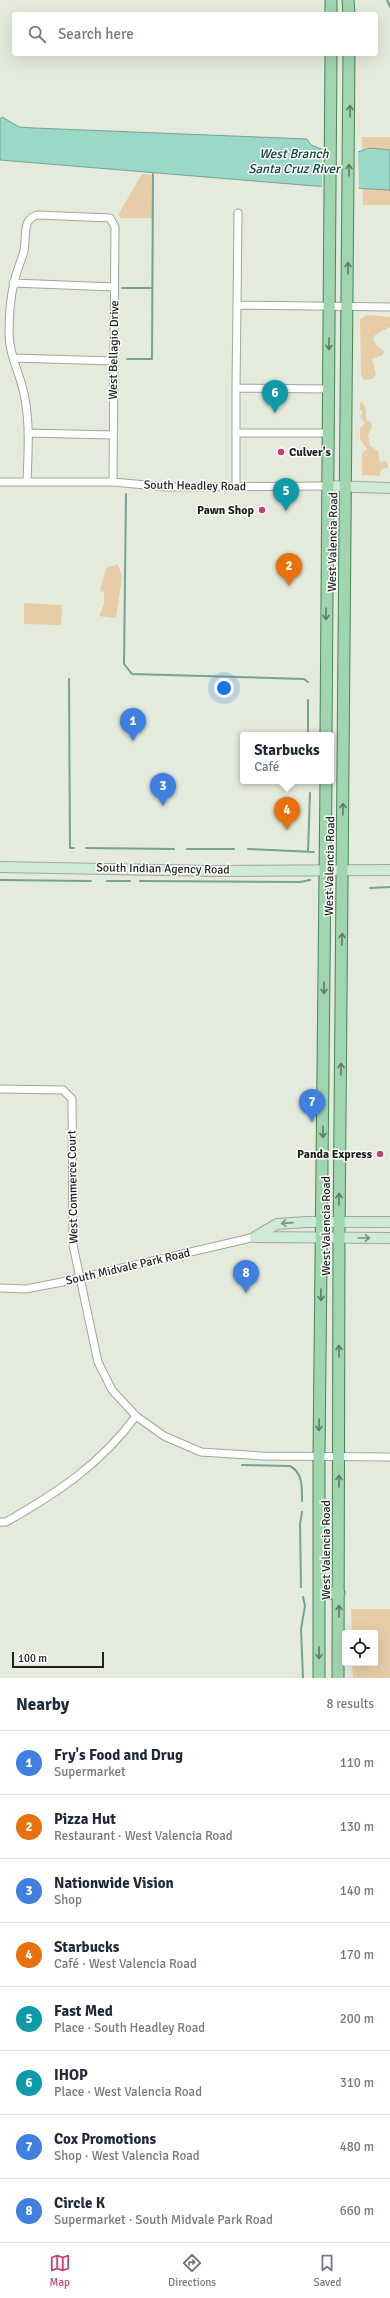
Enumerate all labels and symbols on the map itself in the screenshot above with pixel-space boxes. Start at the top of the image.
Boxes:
one-way arrow [346,105,353,118]
water label: West Branch Santa Cruz River [248,146,342,177]
one-way arrow [345,164,353,177]
one-way arrow [344,262,352,275]
street label: West Bellagio Drive [106,300,122,400]
one-way arrow [325,337,333,350]
pin: 6 [262,380,288,413]
place label: Culver's [289,445,332,460]
marker: Culver's [276,447,286,457]
street label: South Headley Road [144,478,246,494]
pin: 5 [273,478,299,511]
street label: West Valencia Road [325,492,341,592]
place label: Pawn Shop [197,503,255,518]
marker: Pawn Shop [257,505,267,515]
pin: 2 [276,553,302,586]
one-way arrow [322,607,330,620]
your location [214,678,234,698]
pin: 1 [120,708,146,741]
pin: 3 [150,773,176,806]
pin: 4 [274,797,300,830]
one-way arrow [339,803,347,816]
street label: West Valencia Road [322,816,338,916]
street label: South Indian Agency Road [96,860,230,878]
one-way arrow [338,933,346,946]
one-way arrow [321,981,328,994]
one-way arrow [337,1063,344,1076]
pin: 7 [299,1089,325,1122]
one-way arrow [319,1125,327,1138]
street label: West Commerce Court [65,1130,81,1244]
place label: Panda Express [297,1147,373,1162]
marker: Panda Express [375,1149,385,1159]
street label: West Valencia Road [319,1176,334,1276]
one-way arrow [335,1193,343,1206]
one-way arrow [281,1220,294,1227]
one-way arrow [357,1234,370,1242]
street label: South Midvale Park Road [64,1245,192,1289]
pin: 8 [233,1260,259,1293]
one-way arrow [317,1288,325,1301]
one-way arrow [335,1345,343,1358]
one-way arrow [315,1418,323,1431]
one-way arrow [335,1475,343,1488]
street label: West Valencia Road [319,1500,334,1600]
one-way arrow [335,1605,343,1618]
one-way arrow [315,1646,323,1659]
scale bar [12,1650,104,1669]

